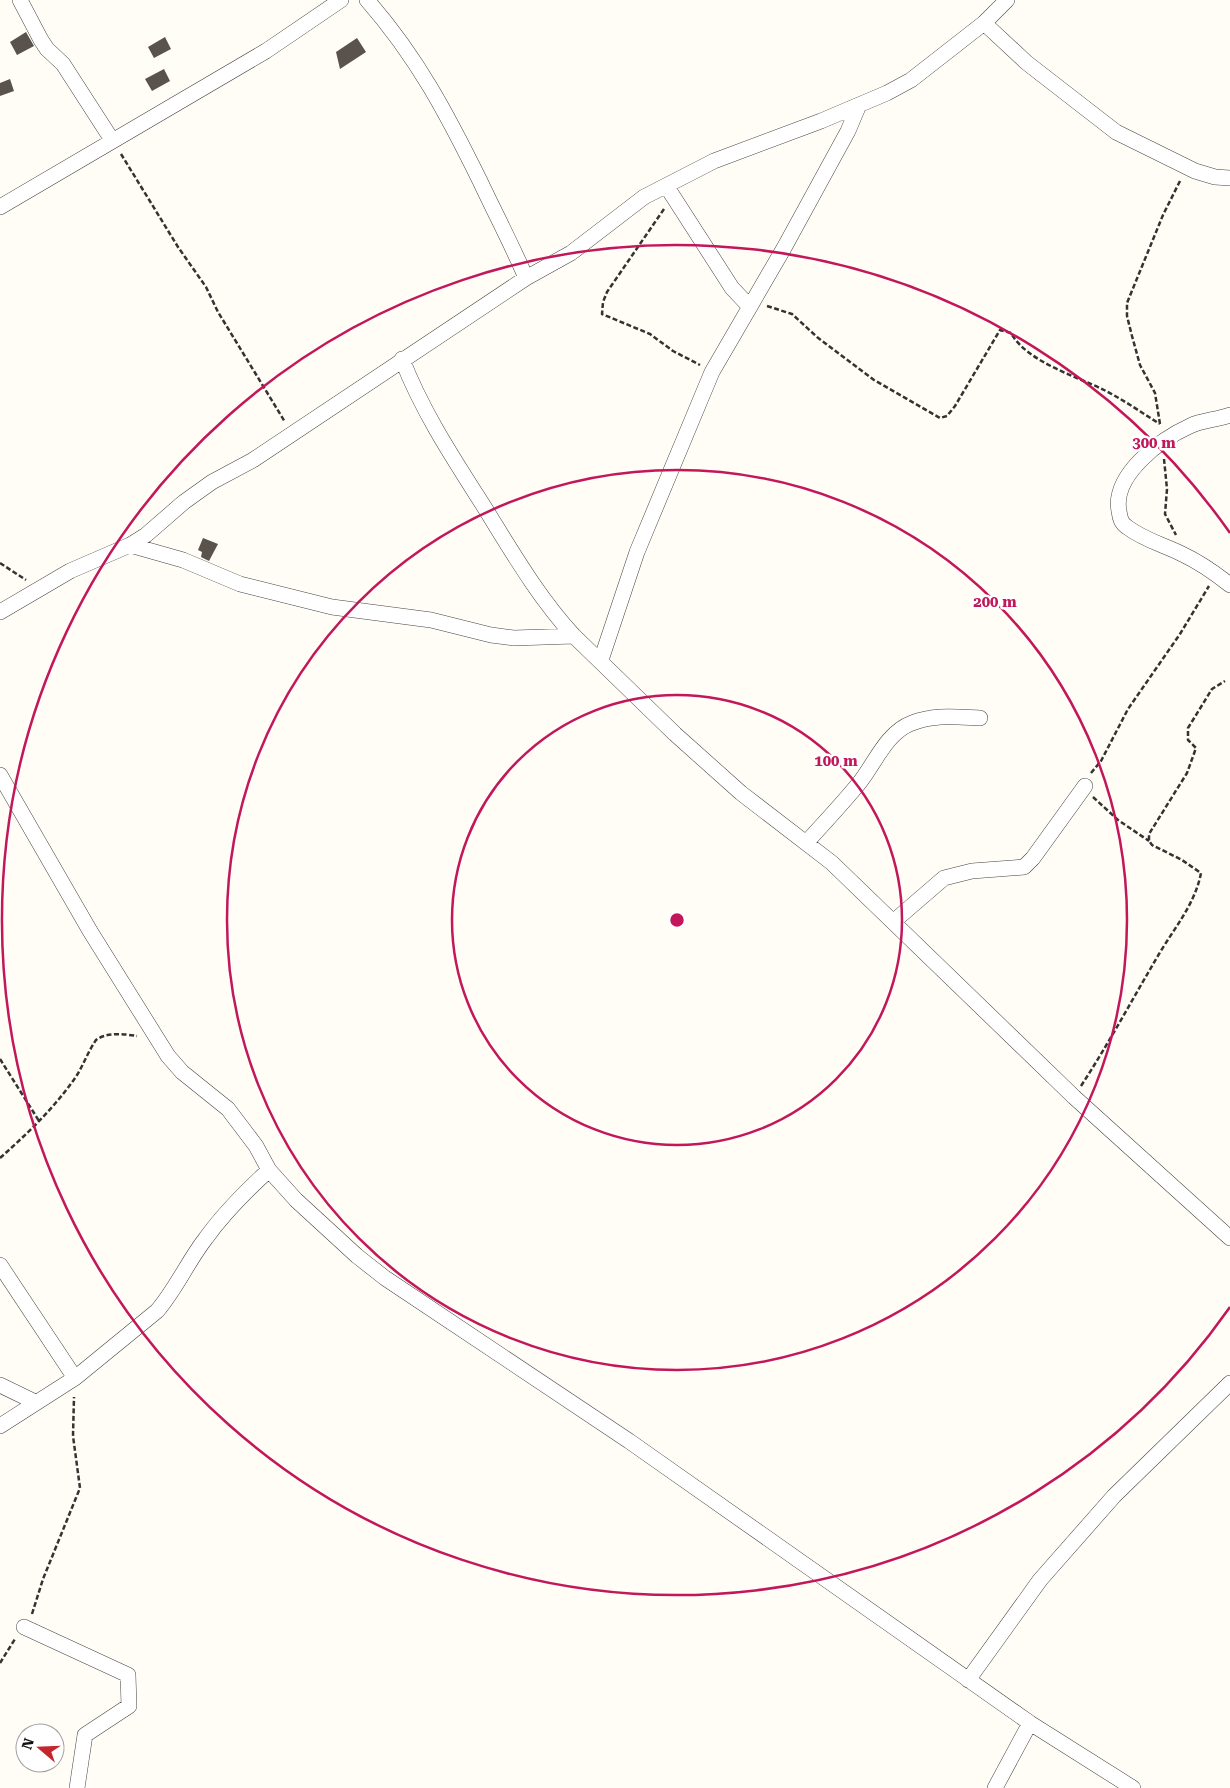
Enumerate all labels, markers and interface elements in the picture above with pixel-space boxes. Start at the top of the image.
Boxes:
text: 300 m [1132,434,1176,452]
text: 200 m [973,593,1017,611]
text: 100 m [814,752,858,770]
centre of rings [668,911,686,929]
north arrow [15,1723,65,1773]
text: N [18,1736,37,1751]

